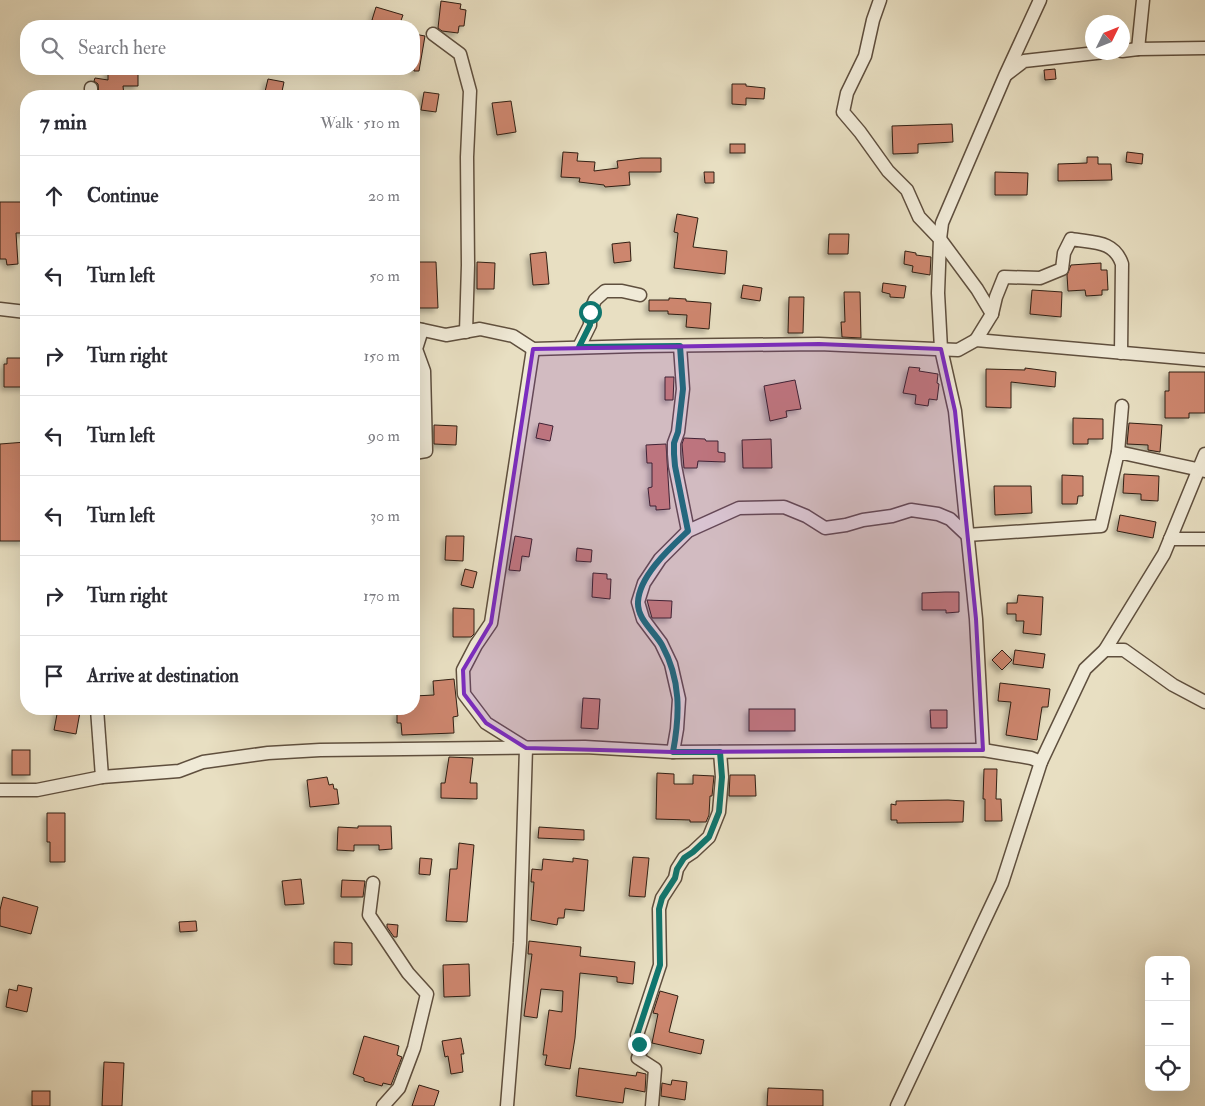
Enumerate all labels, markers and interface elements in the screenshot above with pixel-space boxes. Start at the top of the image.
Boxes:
north arrow [1085,15,1130,60]
search box [20,20,420,75]
icon: search [38,34,66,62]
text: Search here [78,36,166,60]
text: 7 min [40,109,87,136]
text: Walk · 510 m [320,113,400,133]
icon: ahead [40,182,68,210]
text: Continue [87,184,158,208]
text: 20 m [368,186,400,206]
icon: left [40,262,68,290]
text: Turn left [87,264,155,288]
text: 50 m [369,266,400,286]
route start [579,301,602,324]
icon: right [40,342,68,370]
text: Turn right [87,344,167,368]
text: 150 m [363,346,400,366]
icon: left [40,422,68,450]
text: Turn left [87,424,155,448]
text: 90 m [368,426,400,446]
icon: left [40,502,68,530]
text: Turn left [87,504,155,528]
text: 30 m [370,506,400,526]
icon: right [40,582,68,610]
text: Turn right [87,584,167,608]
text: 170 m [363,586,400,606]
icon: arrive [40,662,68,690]
text: Arrive at destination [87,664,239,688]
map controls [1145,956,1190,1091]
button: + [1145,956,1190,1001]
button: − [1145,1001,1190,1046]
route end [628,1033,651,1056]
button: locate [1145,1046,1190,1091]

